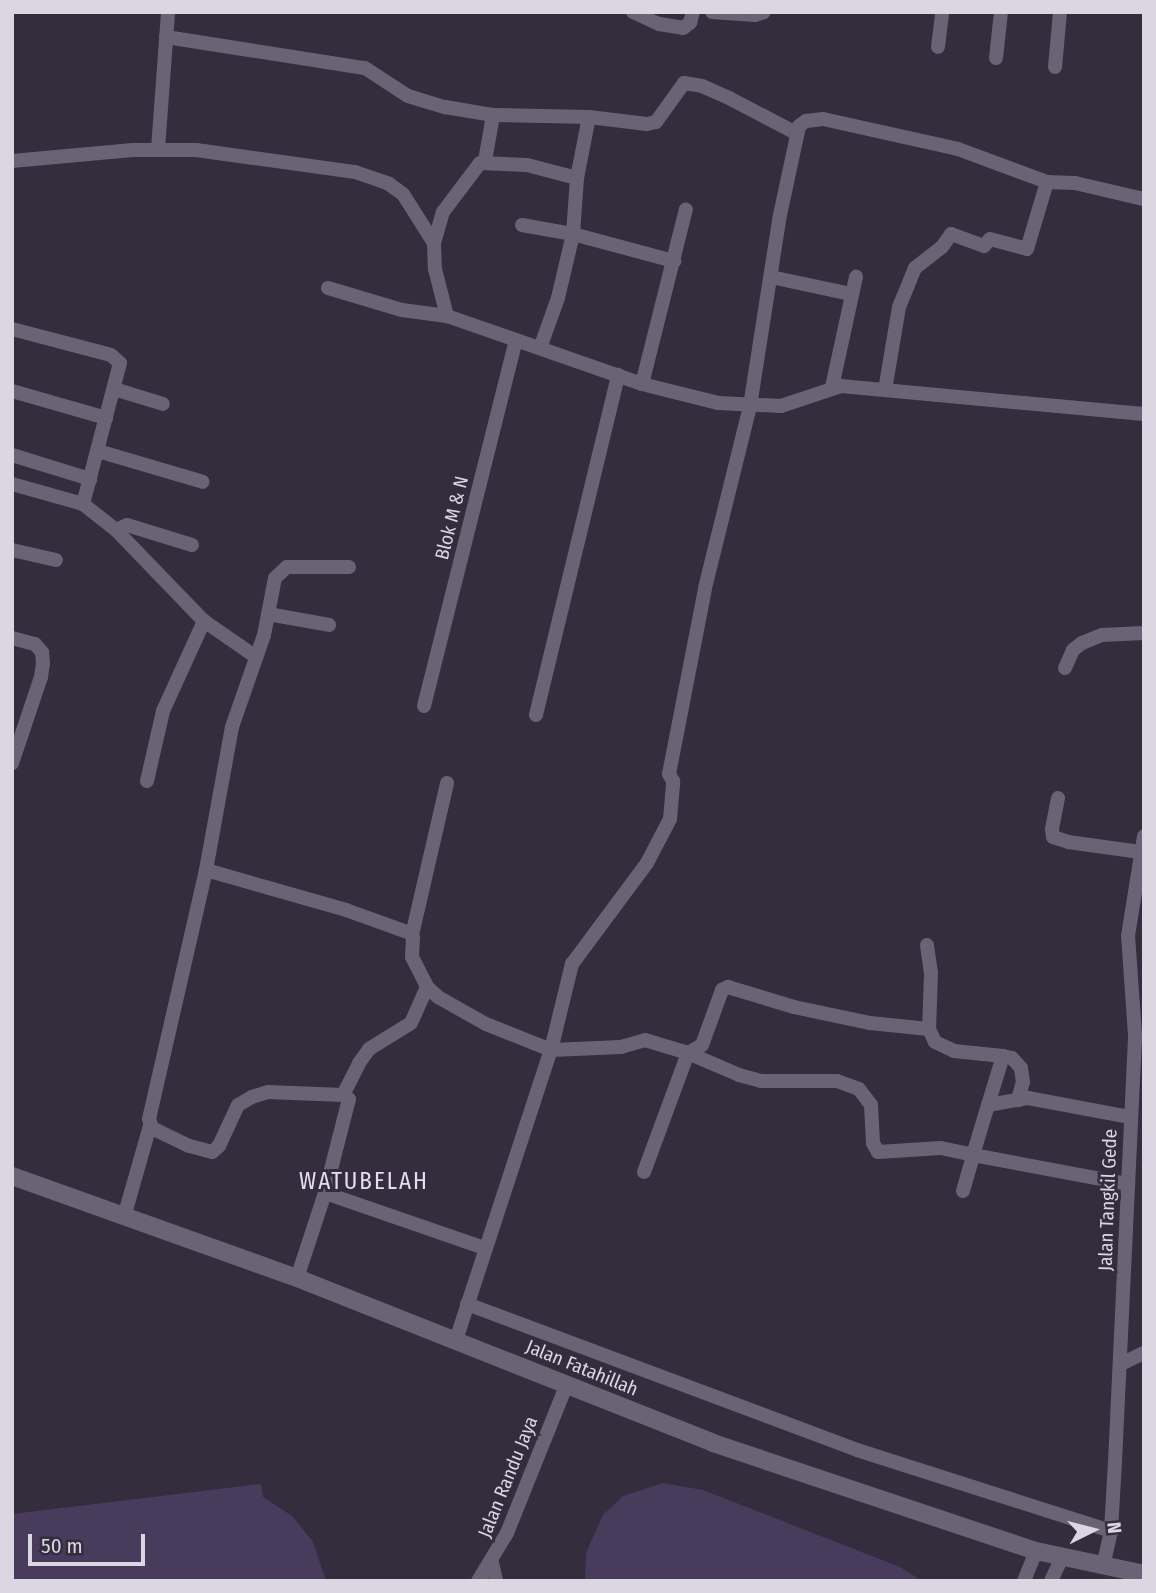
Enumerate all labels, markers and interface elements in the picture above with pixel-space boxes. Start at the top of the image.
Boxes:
street label: Blok M & N [431,474,473,562]
street label: Jalan Tangkil Gede [1094,1129,1122,1271]
district label: WATUBELAH [300,1167,428,1195]
street label: Jalan Fatahillah [523,1335,641,1401]
street label: Jalan Randu Jaya [473,1413,543,1541]
north arrow [1058,1495,1128,1565]
scale bar [32,1520,149,1564]
text: N [1102,1521,1126,1535]
text: 50 m [41,1533,83,1559]

